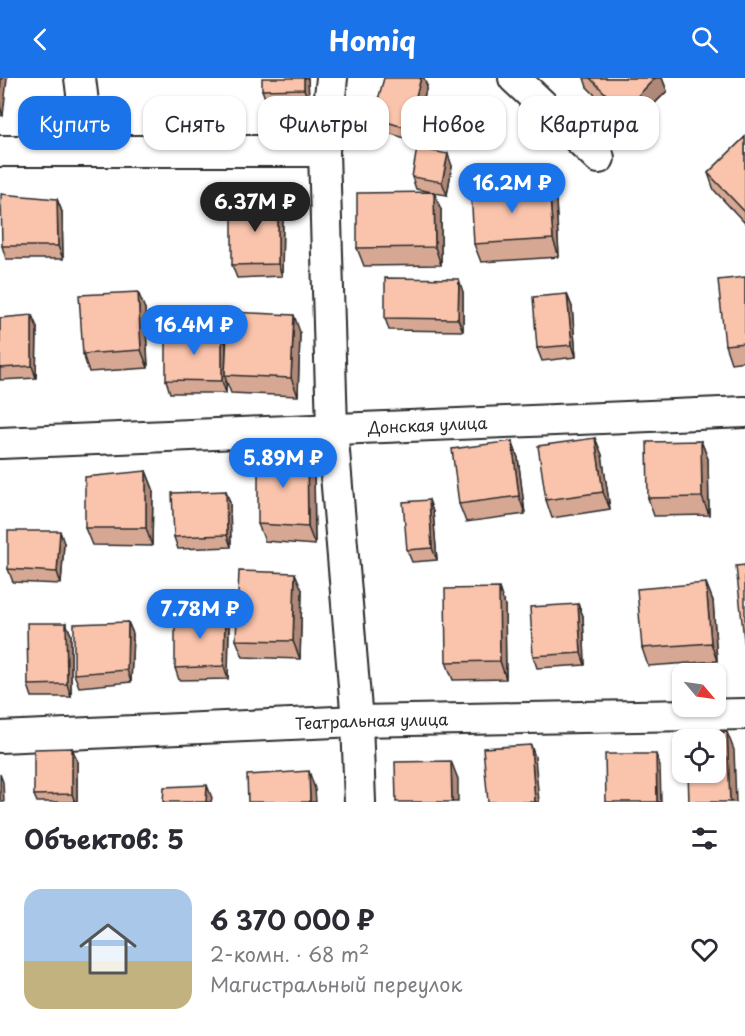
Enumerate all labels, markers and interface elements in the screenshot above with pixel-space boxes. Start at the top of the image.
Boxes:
text: Homiq [329,19,416,60]
icon: back [24,23,57,56]
icon: search [688,23,721,56]
chip: Купить [18,96,131,150]
chip: Снять [143,96,246,150]
chip: Фильтры [258,96,389,150]
chip: Новое [401,96,506,150]
chip: Квартира [518,96,659,150]
pin: 16.2M ₽ [457,163,567,214]
text: 16.2M ₽ [472,167,552,197]
pin: 6.37M ₽ [200,182,310,233]
text: 6.37M ₽ [214,186,296,216]
pin: 16.4M ₽ [139,305,249,356]
text: 16.4M ₽ [155,309,233,339]
street label: Донская улица [366,410,488,439]
pin: 5.89M ₽ [228,438,338,489]
text: 5.89M ₽ [243,442,323,472]
pin: 7.78M ₽ [145,589,255,640]
text: 7.78M ₽ [161,593,239,623]
north arrow [672,663,726,717]
map controls [672,663,726,783]
street label: Театральная улица [295,706,448,735]
button: locate [672,729,726,783]
text: Объектов: 5 [24,819,184,858]
icon: filters [688,822,721,855]
text: 6 370 000 ₽ [210,900,375,939]
icon: home [72,913,144,985]
icon: heart [688,933,721,966]
text: 2-комн. · 68 m² [210,939,369,969]
text: Магистральный переулок [210,969,462,999]

